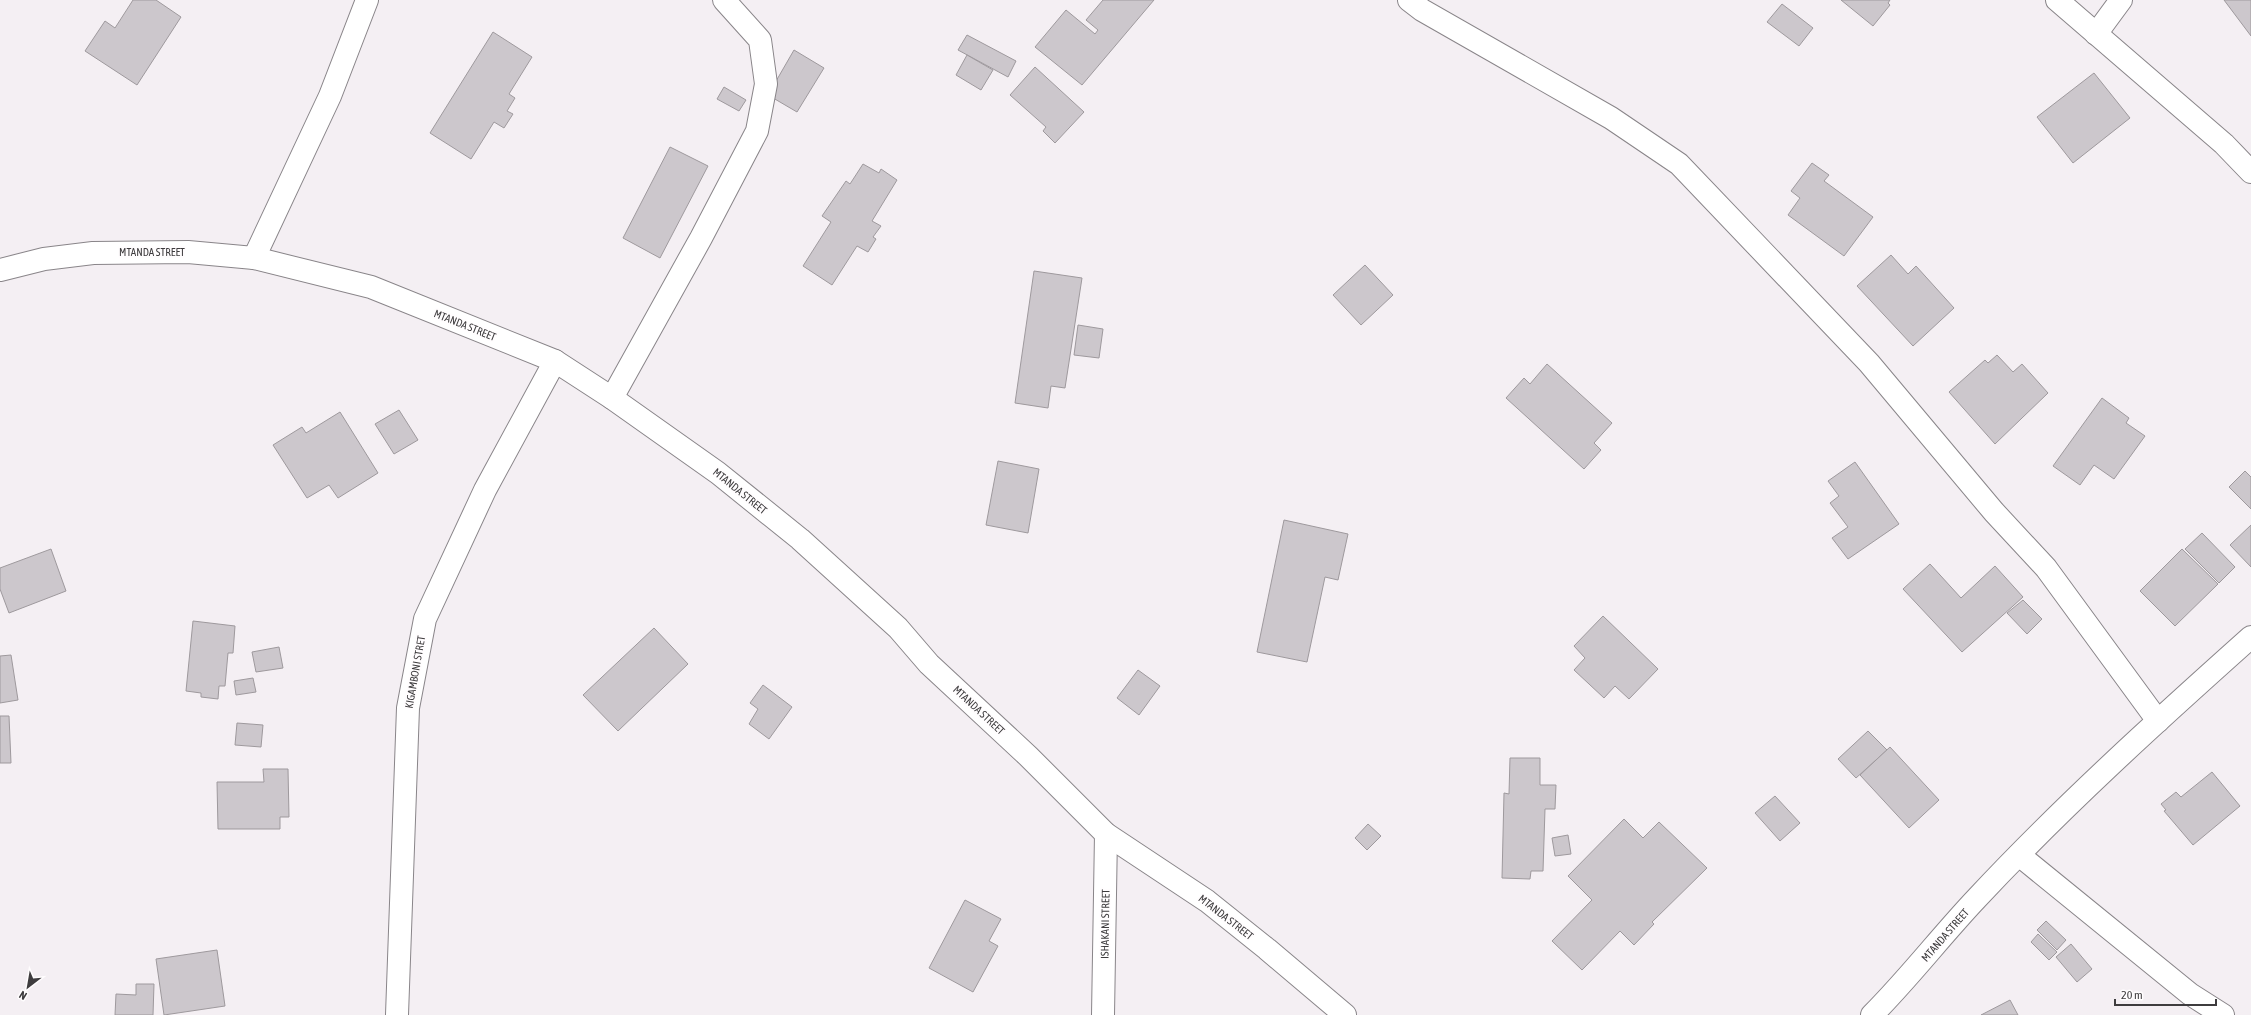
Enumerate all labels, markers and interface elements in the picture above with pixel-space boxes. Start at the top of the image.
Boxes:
street label: MTANDA STREET [119,246,185,258]
street label: MTANDA STREET [432,307,498,343]
street label: MTANDA STREET [711,466,769,516]
street label: KIGAMBONI STRET [403,635,427,709]
street label: MTANDA STREET [951,683,1007,737]
street label: ISHAKANI STREET [1098,889,1112,959]
street label: MTANDA STREET [1196,892,1256,942]
street label: MTANDA STREET [1919,906,1971,964]
north arrow [8,967,48,1007]
scale bar [2115,981,2216,1007]
text: 20 m [2121,988,2143,1002]
text: N [17,989,29,1002]

